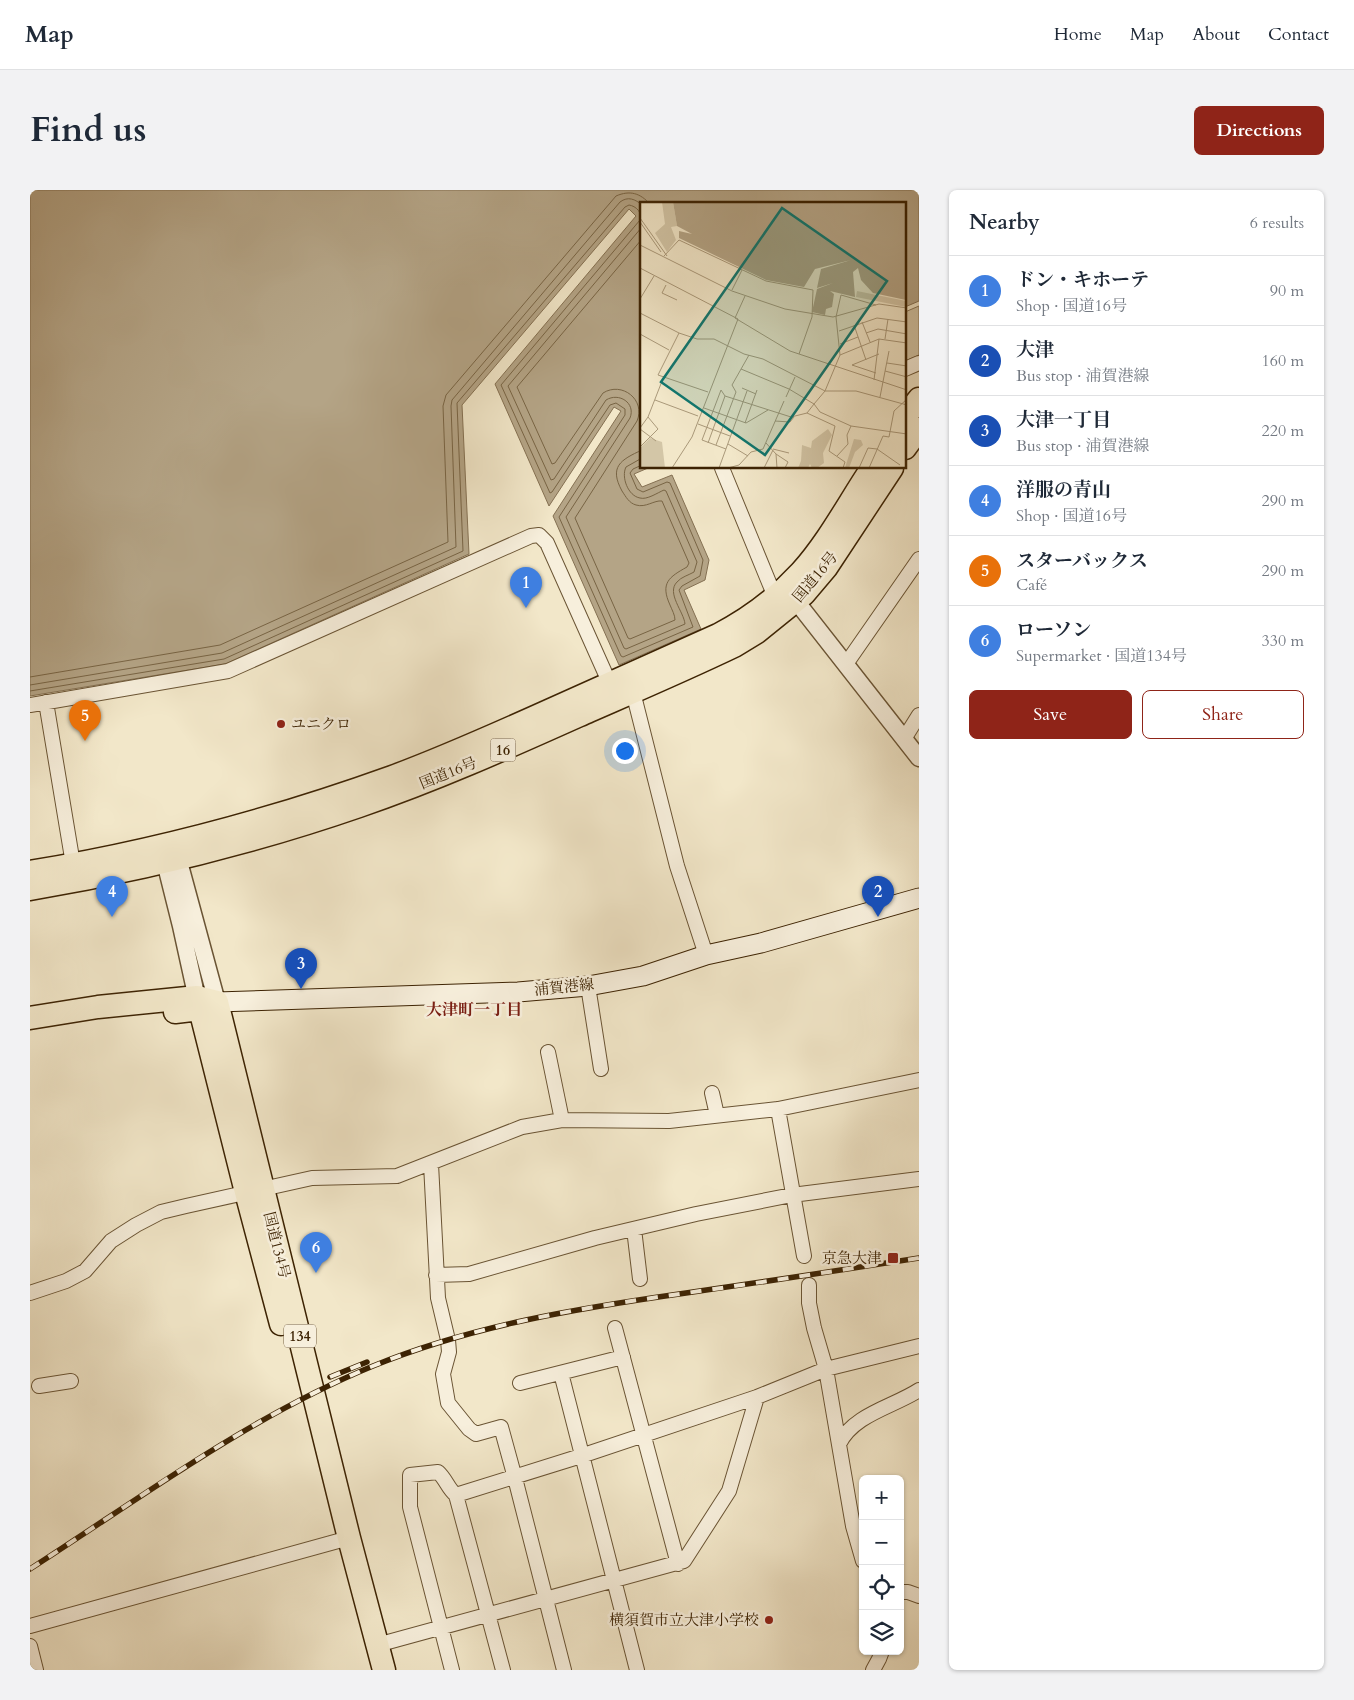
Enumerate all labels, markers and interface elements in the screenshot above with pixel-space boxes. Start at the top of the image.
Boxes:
text: Map [25,18,74,51]
text: Home [1054,22,1102,47]
text: Map [1130,22,1164,47]
text: About [1192,22,1240,47]
text: Contact [1268,22,1329,47]
text: Find us [30,106,146,154]
button: Directions [1194,106,1324,155]
inset map [640,202,906,469]
text: Nearby [969,208,1040,237]
text: 6 results [1250,212,1304,234]
text: ドン・キホーテ [1016,267,1149,293]
text: 1 [981,280,989,302]
text: 90 m [1270,280,1304,302]
text: Shop · 国道16号 [1016,295,1127,317]
text: 大津 [1016,337,1054,363]
text: 2 [981,350,989,372]
text: 160 m [1262,350,1304,372]
text: Bus stop · 浦賀港線 [1016,365,1150,387]
text: 大津一丁目 [1016,407,1111,433]
text: 3 [981,420,989,442]
text: 220 m [1262,420,1304,442]
text: Bus stop · 浦賀港線 [1016,435,1150,457]
text: 洋服の青山 [1016,477,1111,503]
text: 4 [981,490,989,512]
text: 290 m [1262,490,1304,512]
text: Shop · 国道16号 [1016,505,1127,527]
street label: 国道16号 [788,547,842,607]
text: スターバックス [1016,548,1148,574]
text: 5 [981,560,989,582]
text: 290 m [1262,560,1304,582]
pin: 1 [510,567,542,608]
text: Café [1016,574,1047,596]
text: ローソン [1016,617,1091,643]
text: 6 [981,630,989,652]
text: 330 m [1262,630,1304,652]
text: Supermarket · 国道134号 [1016,645,1187,667]
button: Save [969,690,1132,739]
button: Share [1142,690,1304,739]
pin: 5 [69,700,101,741]
place label: ユニクロ [291,714,351,734]
marker: ユニクロ [275,718,287,730]
road number: 16 [490,738,516,762]
your location [612,738,638,764]
street label: 国道16号 [416,752,480,794]
pin: 4 [96,876,128,917]
pin: 2 [862,876,894,917]
pin: 3 [285,948,317,989]
street label: 浦賀港線 [533,974,595,1000]
district label: 大津町一丁目 [426,999,522,1021]
street label: 国道134号 [259,1210,295,1280]
pin: 6 [300,1232,332,1273]
place label: 京急大津 [822,1248,882,1268]
marker: 京急大津 [886,1251,900,1265]
road number: 134 [284,1324,316,1348]
map controls [859,1475,904,1655]
button: + [859,1475,904,1520]
button: − [859,1520,904,1565]
button: locate [859,1565,904,1610]
place label: 横須賀市立大津小学校 [609,1610,759,1630]
button: layers [859,1610,904,1655]
marker: 横須賀市立大津小学校 [763,1614,775,1626]

